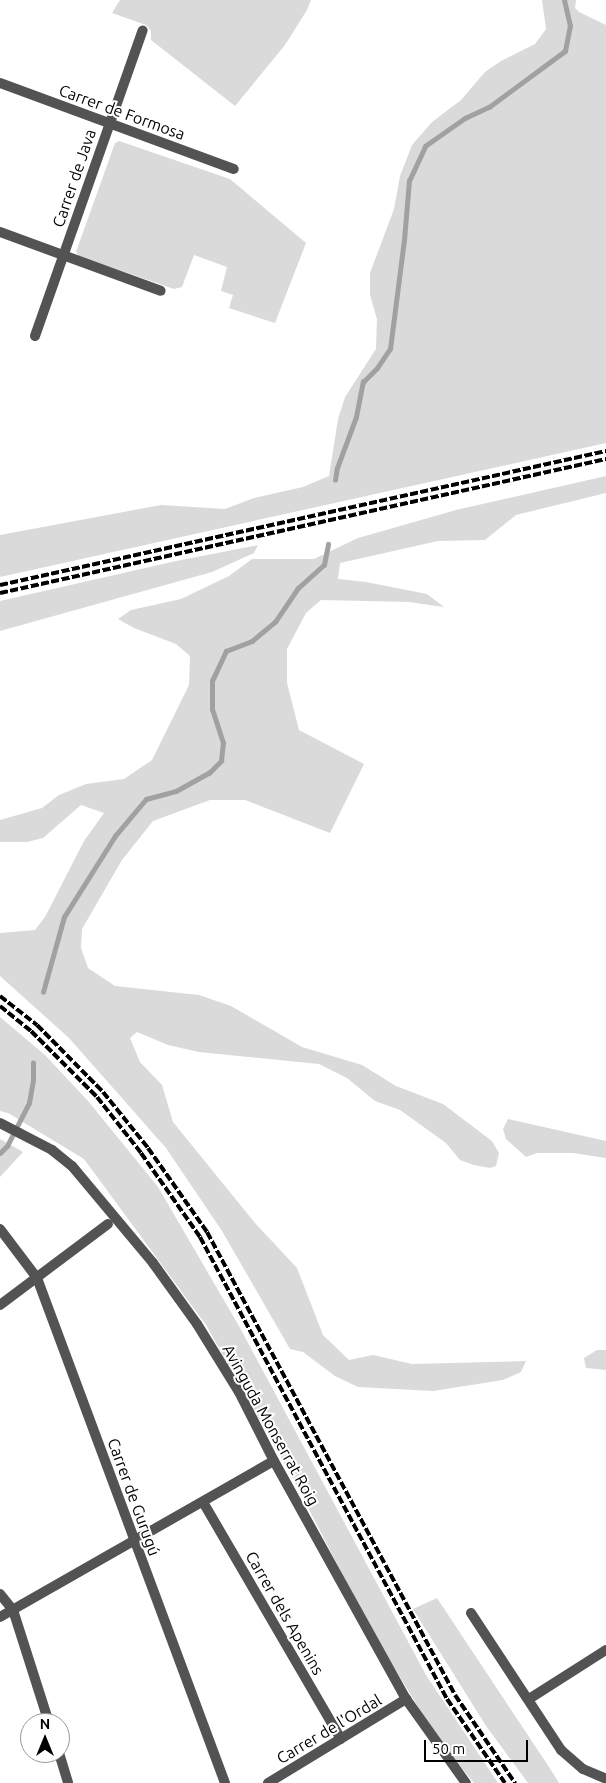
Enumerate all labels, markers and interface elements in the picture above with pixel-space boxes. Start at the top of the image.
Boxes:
street label: Carrer de Formosa [56,80,188,144]
street label: Carrer de Java [48,126,100,230]
street label: Avinguda Monserrat Roig [219,1341,323,1509]
street label: Carrer de Gurugú [104,1436,164,1558]
street label: Carrer dels Apenins [242,1548,328,1678]
street label: Carrer de l'Ordal [273,1690,385,1768]
north arrow [20,1713,70,1763]
text: N [40,1716,50,1732]
scale bar [426,1730,530,1762]
text: 50 m [432,1740,465,1757]

